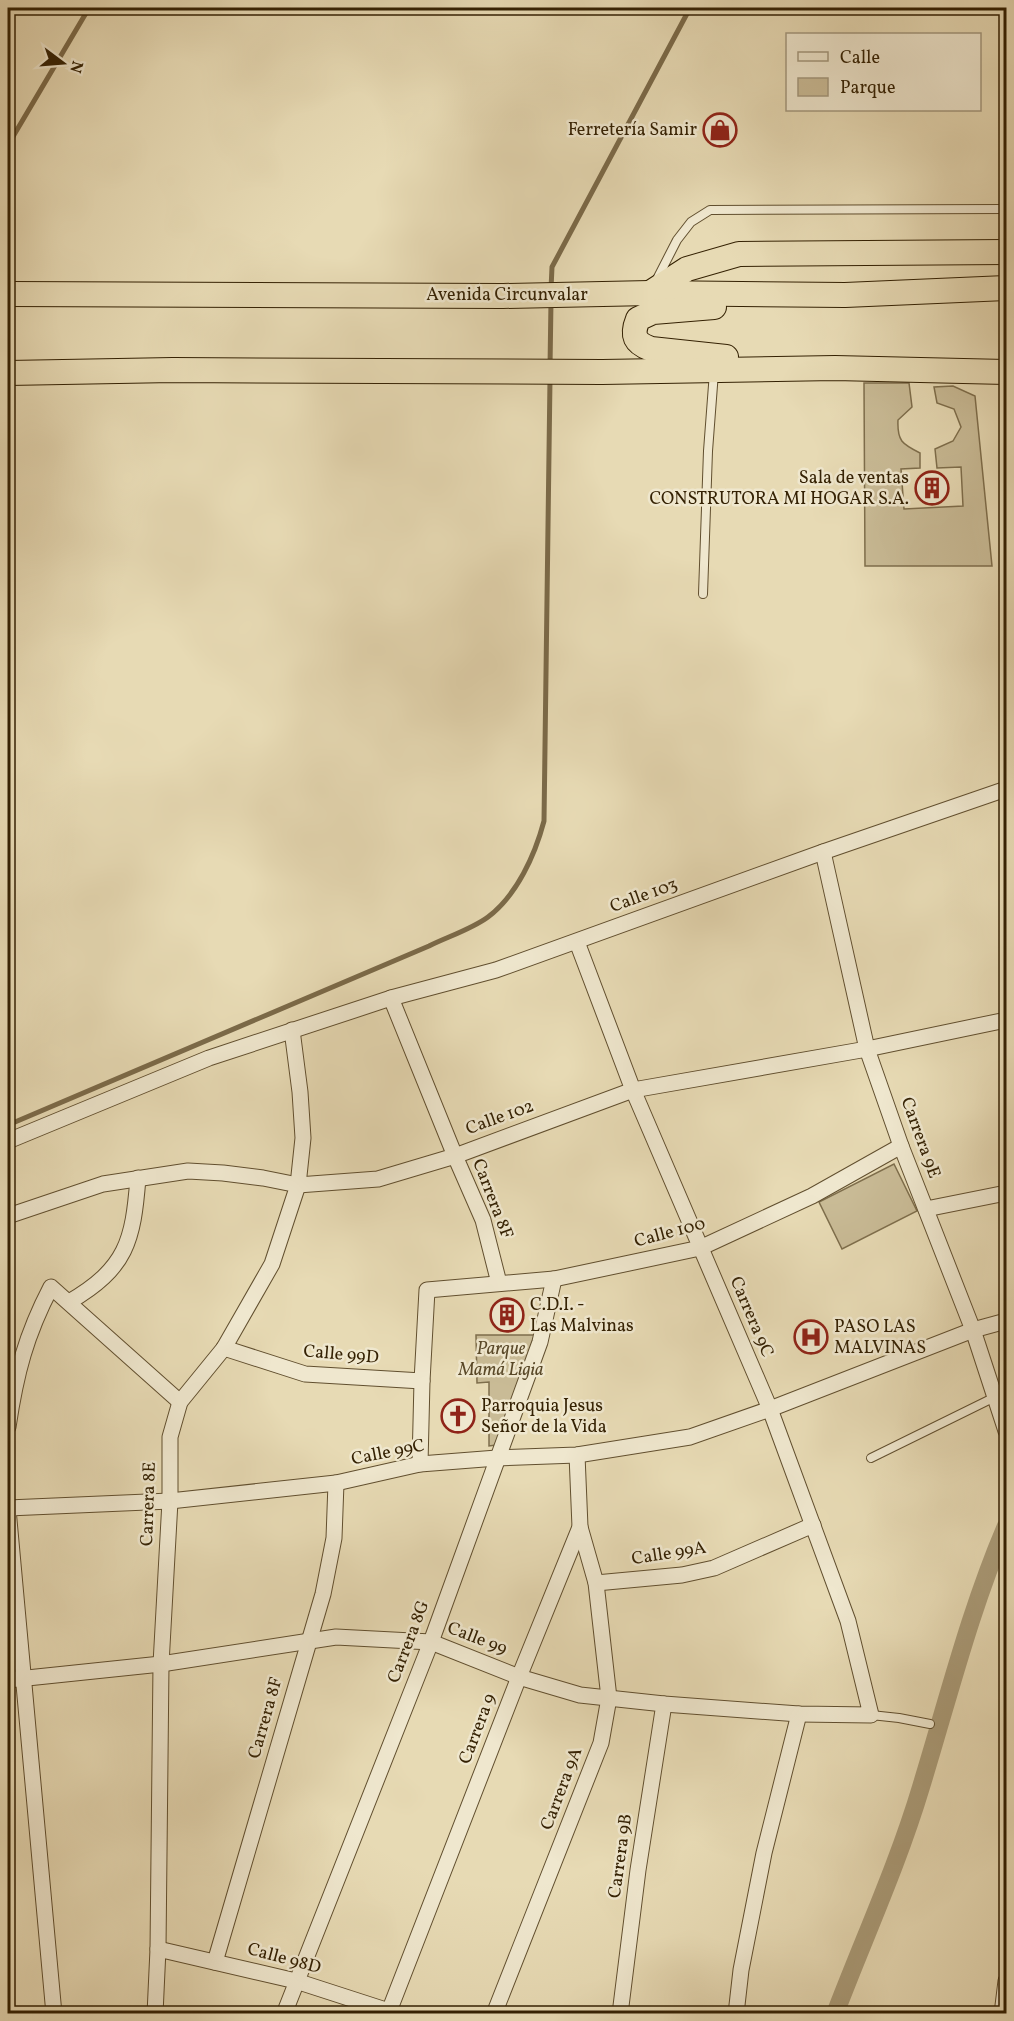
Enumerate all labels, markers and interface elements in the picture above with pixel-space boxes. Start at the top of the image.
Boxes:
north arrow [33,33,93,93]
legend [786,33,981,111]
text: Calle [840,46,880,71]
text: N [63,58,88,76]
text: Parque [840,76,895,101]
shop icon: Ferretería Samir [702,112,738,148]
place label: Ferretería Samir [568,118,697,143]
street label: Avenida Circunvalar [426,283,588,308]
place label: Sala de ventas CONSTRUTORA MI HOGAR S.A. [649,466,909,512]
building icon: Sala de ventas CONSTRUTORA MI HOGAR S.A. [914,470,950,506]
street label: Calle 103 [607,872,681,920]
street label: Calle 102 [462,1094,538,1142]
street label: Carrera 9E [894,1094,946,1182]
street label: Carrera 8F [465,1155,519,1243]
street label: Calle 100 [632,1211,708,1254]
street label: Carrera 9C [723,1273,779,1361]
place label: C.D.I. - Las Malvinas [530,1293,634,1339]
building icon: C.D.I. - Las Malvinas [489,1297,525,1333]
place label: PASO LAS MALVINAS [834,1315,926,1361]
hospital icon: PASO LAS MALVINAS [793,1319,829,1355]
park label: Parque Mamá Ligia [458,1337,543,1383]
street label: Calle 99D [302,1339,380,1371]
place label: Parroquia Jesus Señor de la Vida [481,1394,607,1440]
church icon: Parroquia Jesus Señor de la Vida [440,1398,476,1434]
street label: Calle 99C [349,1434,427,1472]
street label: Carrera 8E [135,1461,163,1547]
street label: Calle 99A [630,1536,708,1572]
street label: Carrera 8G [382,1597,436,1687]
street label: Calle 99 [443,1616,511,1662]
street label: Carrera 8F [242,1674,290,1762]
street label: Carrera 9 [453,1690,503,1768]
street label: Carrera 9A [535,1744,589,1834]
street label: Carrera 9B [603,1812,639,1900]
street label: Calle 98D [244,1937,324,1981]

